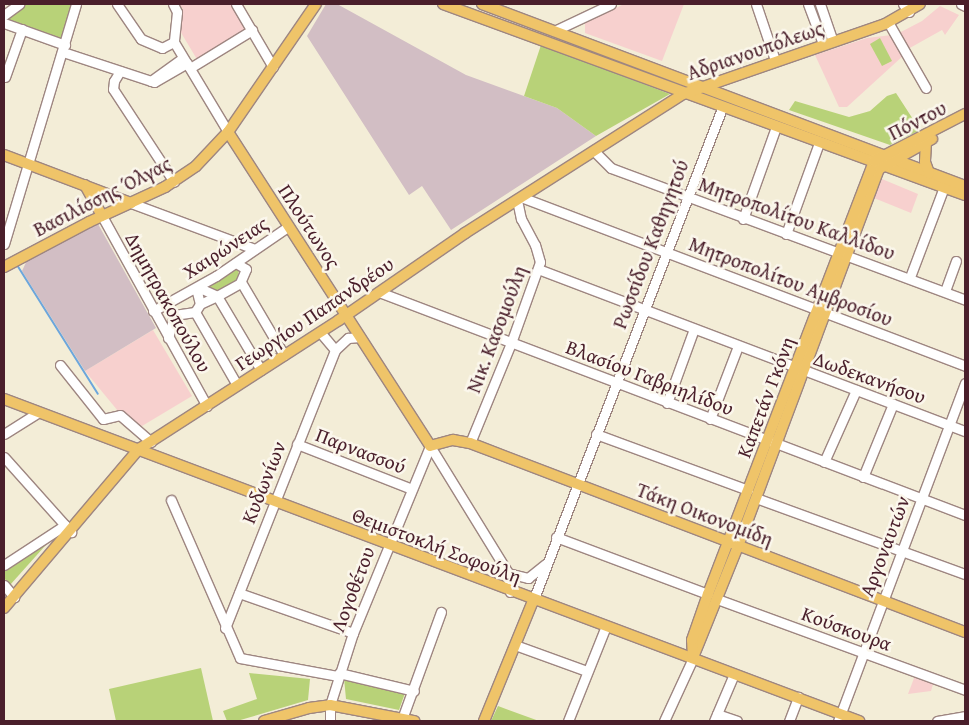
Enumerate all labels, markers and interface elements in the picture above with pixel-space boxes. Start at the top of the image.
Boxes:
street label: Αδριανουπόλεως [684,15,826,85]
street label: Πόντου [884,95,950,145]
street label: Βασιλίσσης Όλγας [29,151,175,241]
street label: Ρωσσίδου Καθηγητού [607,156,693,332]
street label: Μητροπολίτου Καλλίδου [696,171,898,265]
street label: Πλούτωνος [274,179,346,273]
street label: Χαιρώνειας [178,211,272,283]
street label: Δημητρακοπούλου [121,228,217,376]
street label: Μητροπολίτου Αμβροσίου [686,231,896,331]
street label: Γεωργίου Παπανδρέου [230,251,398,375]
street label: Νικ. Κασομούλη [461,262,531,396]
street label: Καπετάν Γκόνη [731,333,799,461]
street label: Βλασίου Γαβριηλίδου [563,334,737,420]
street label: Δωδεκανήσου [811,346,929,408]
street label: Παρνασσού [313,422,409,478]
street label: Κυδωνίων [236,437,290,527]
street label: Τάκη Οικονομίδη [633,477,777,551]
street label: Αργοναυτών [854,492,914,600]
street label: Θεμιστοκλή Σοφούλη [349,502,525,588]
street label: Λογοθέτου [325,543,379,635]
street label: Κούσκουρα [799,601,895,655]

